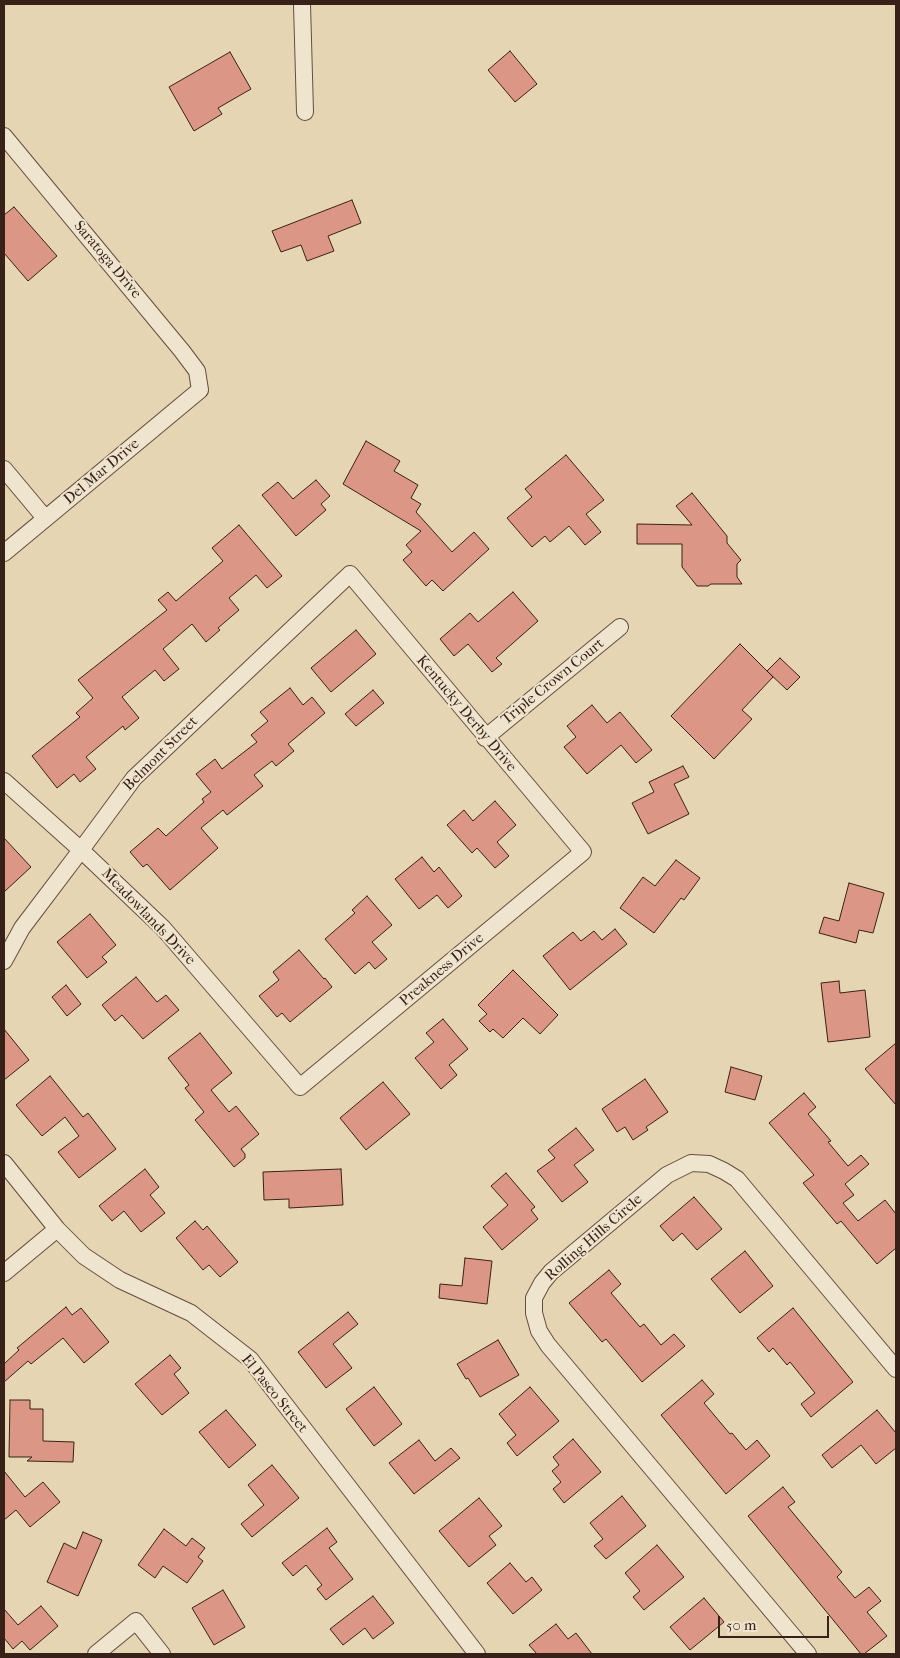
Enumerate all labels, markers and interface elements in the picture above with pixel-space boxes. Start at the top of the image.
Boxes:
street label: Saratoga Drive [69,218,145,302]
street label: Del Mar Drive [61,435,143,509]
street label: Triple Crown Court [498,635,608,729]
street label: Kentucky Derby Drive [412,652,520,776]
street label: Belmont Street [120,713,202,795]
street label: Meadowlands Drive [97,865,199,969]
street label: Preakness Drive [396,930,488,1010]
street label: Rolling Hills Circle [542,1191,646,1285]
street label: El Paseo Street [237,1351,311,1437]
scale bar [720,1606,831,1638]
text: 50 m [726,1616,756,1634]

